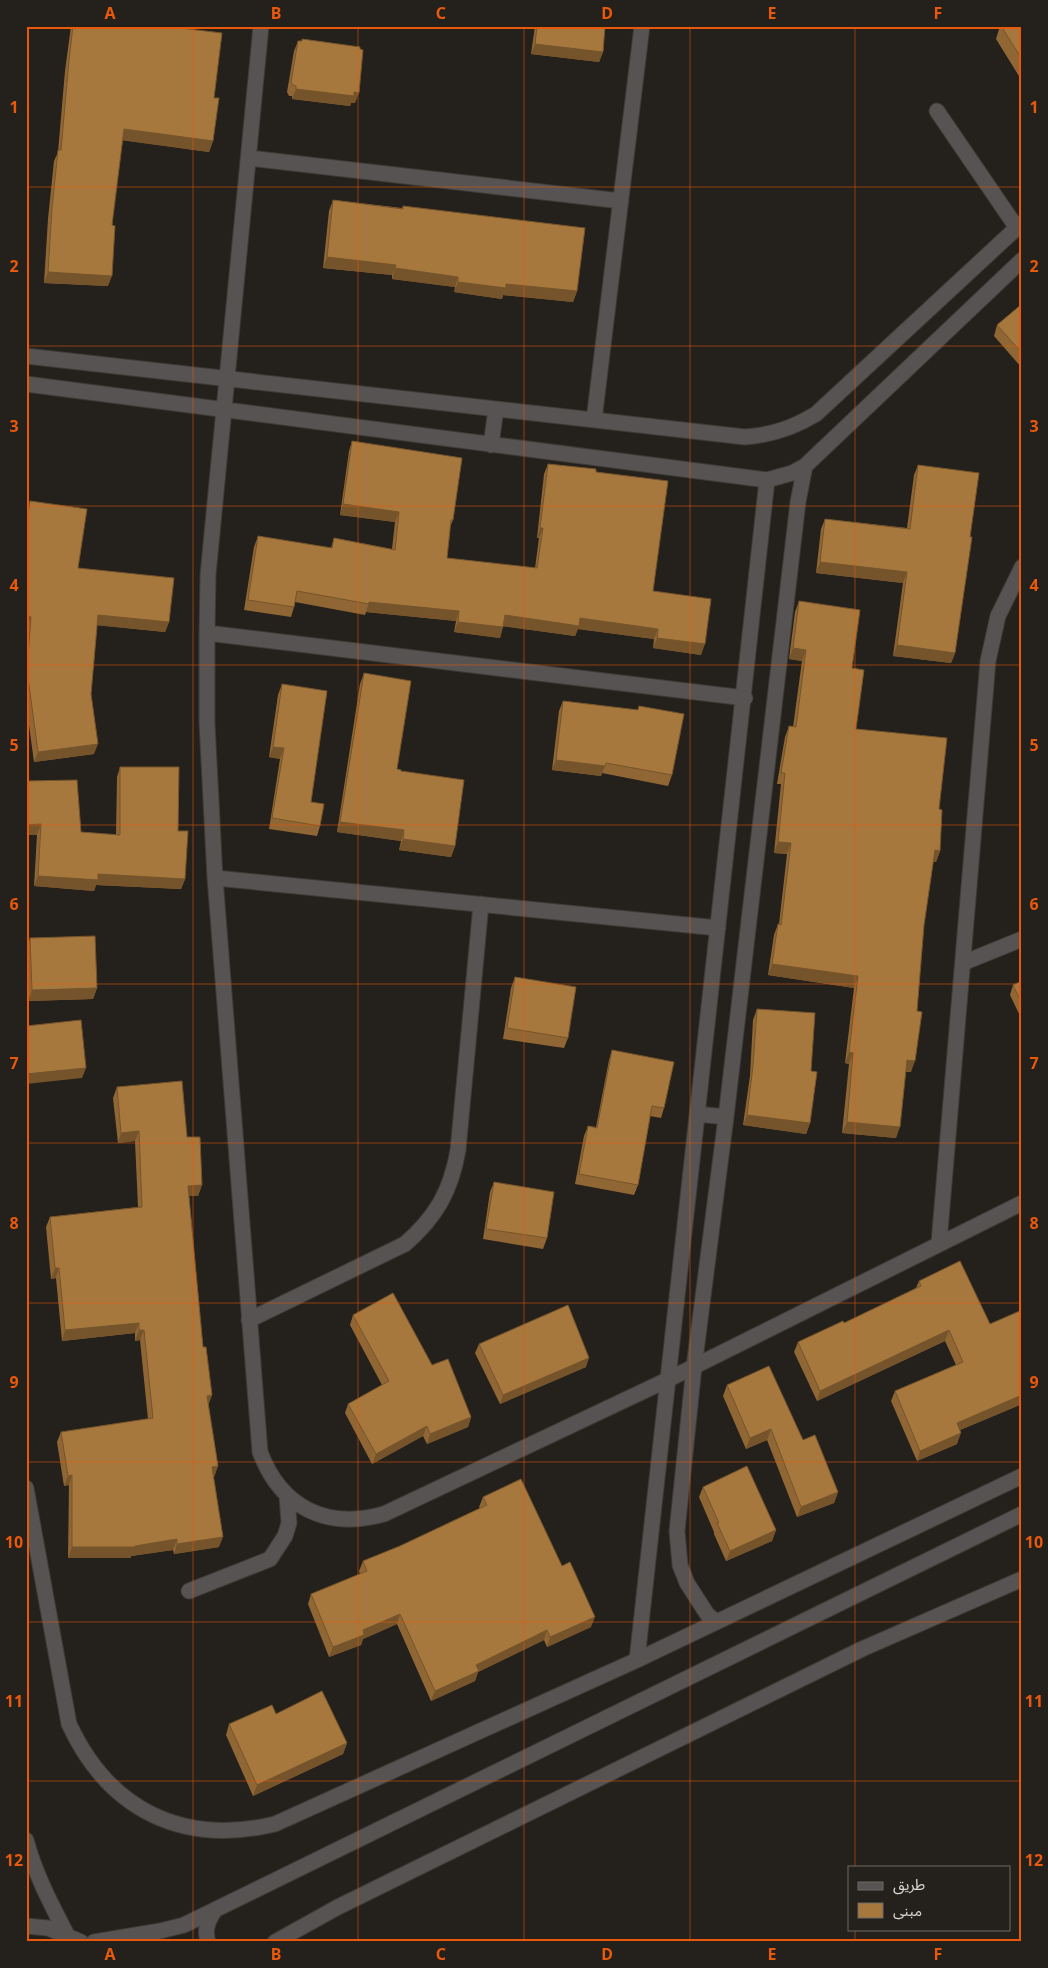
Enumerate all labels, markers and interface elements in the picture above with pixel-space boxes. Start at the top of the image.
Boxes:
text: A [104,2,116,24]
text: B [271,2,281,24]
text: C [436,2,446,24]
text: D [601,2,613,24]
text: E [768,2,777,24]
text: F [934,2,942,24]
text: 1 [9,96,19,118]
text: 1 [1029,96,1039,118]
text: 2 [9,255,19,277]
text: 2 [1029,255,1039,277]
text: 3 [9,415,19,437]
text: 3 [1029,415,1039,437]
text: 4 [9,574,19,596]
text: 4 [1029,574,1039,596]
text: 5 [9,734,19,756]
text: 5 [1029,734,1039,756]
text: 6 [9,893,19,915]
text: 6 [1029,893,1039,915]
text: 7 [9,1052,19,1074]
text: 7 [1029,1052,1039,1074]
text: 8 [9,1212,19,1234]
text: 8 [1029,1212,1039,1234]
text: 9 [9,1371,19,1393]
text: 9 [1029,1371,1039,1393]
text: 10 [5,1531,23,1553]
text: 10 [1025,1531,1043,1553]
text: 11 [5,1690,23,1712]
text: 11 [1025,1690,1043,1712]
text: 12 [5,1849,23,1871]
text: 12 [1025,1849,1043,1871]
legend [848,1866,1010,1930]
text: طريق [893,1874,925,1895]
text: مبنى [893,1900,922,1920]
text: A [104,1943,116,1965]
text: B [271,1943,281,1965]
text: C [436,1943,446,1965]
text: D [601,1943,613,1965]
text: E [768,1943,777,1965]
text: F [934,1943,942,1965]

